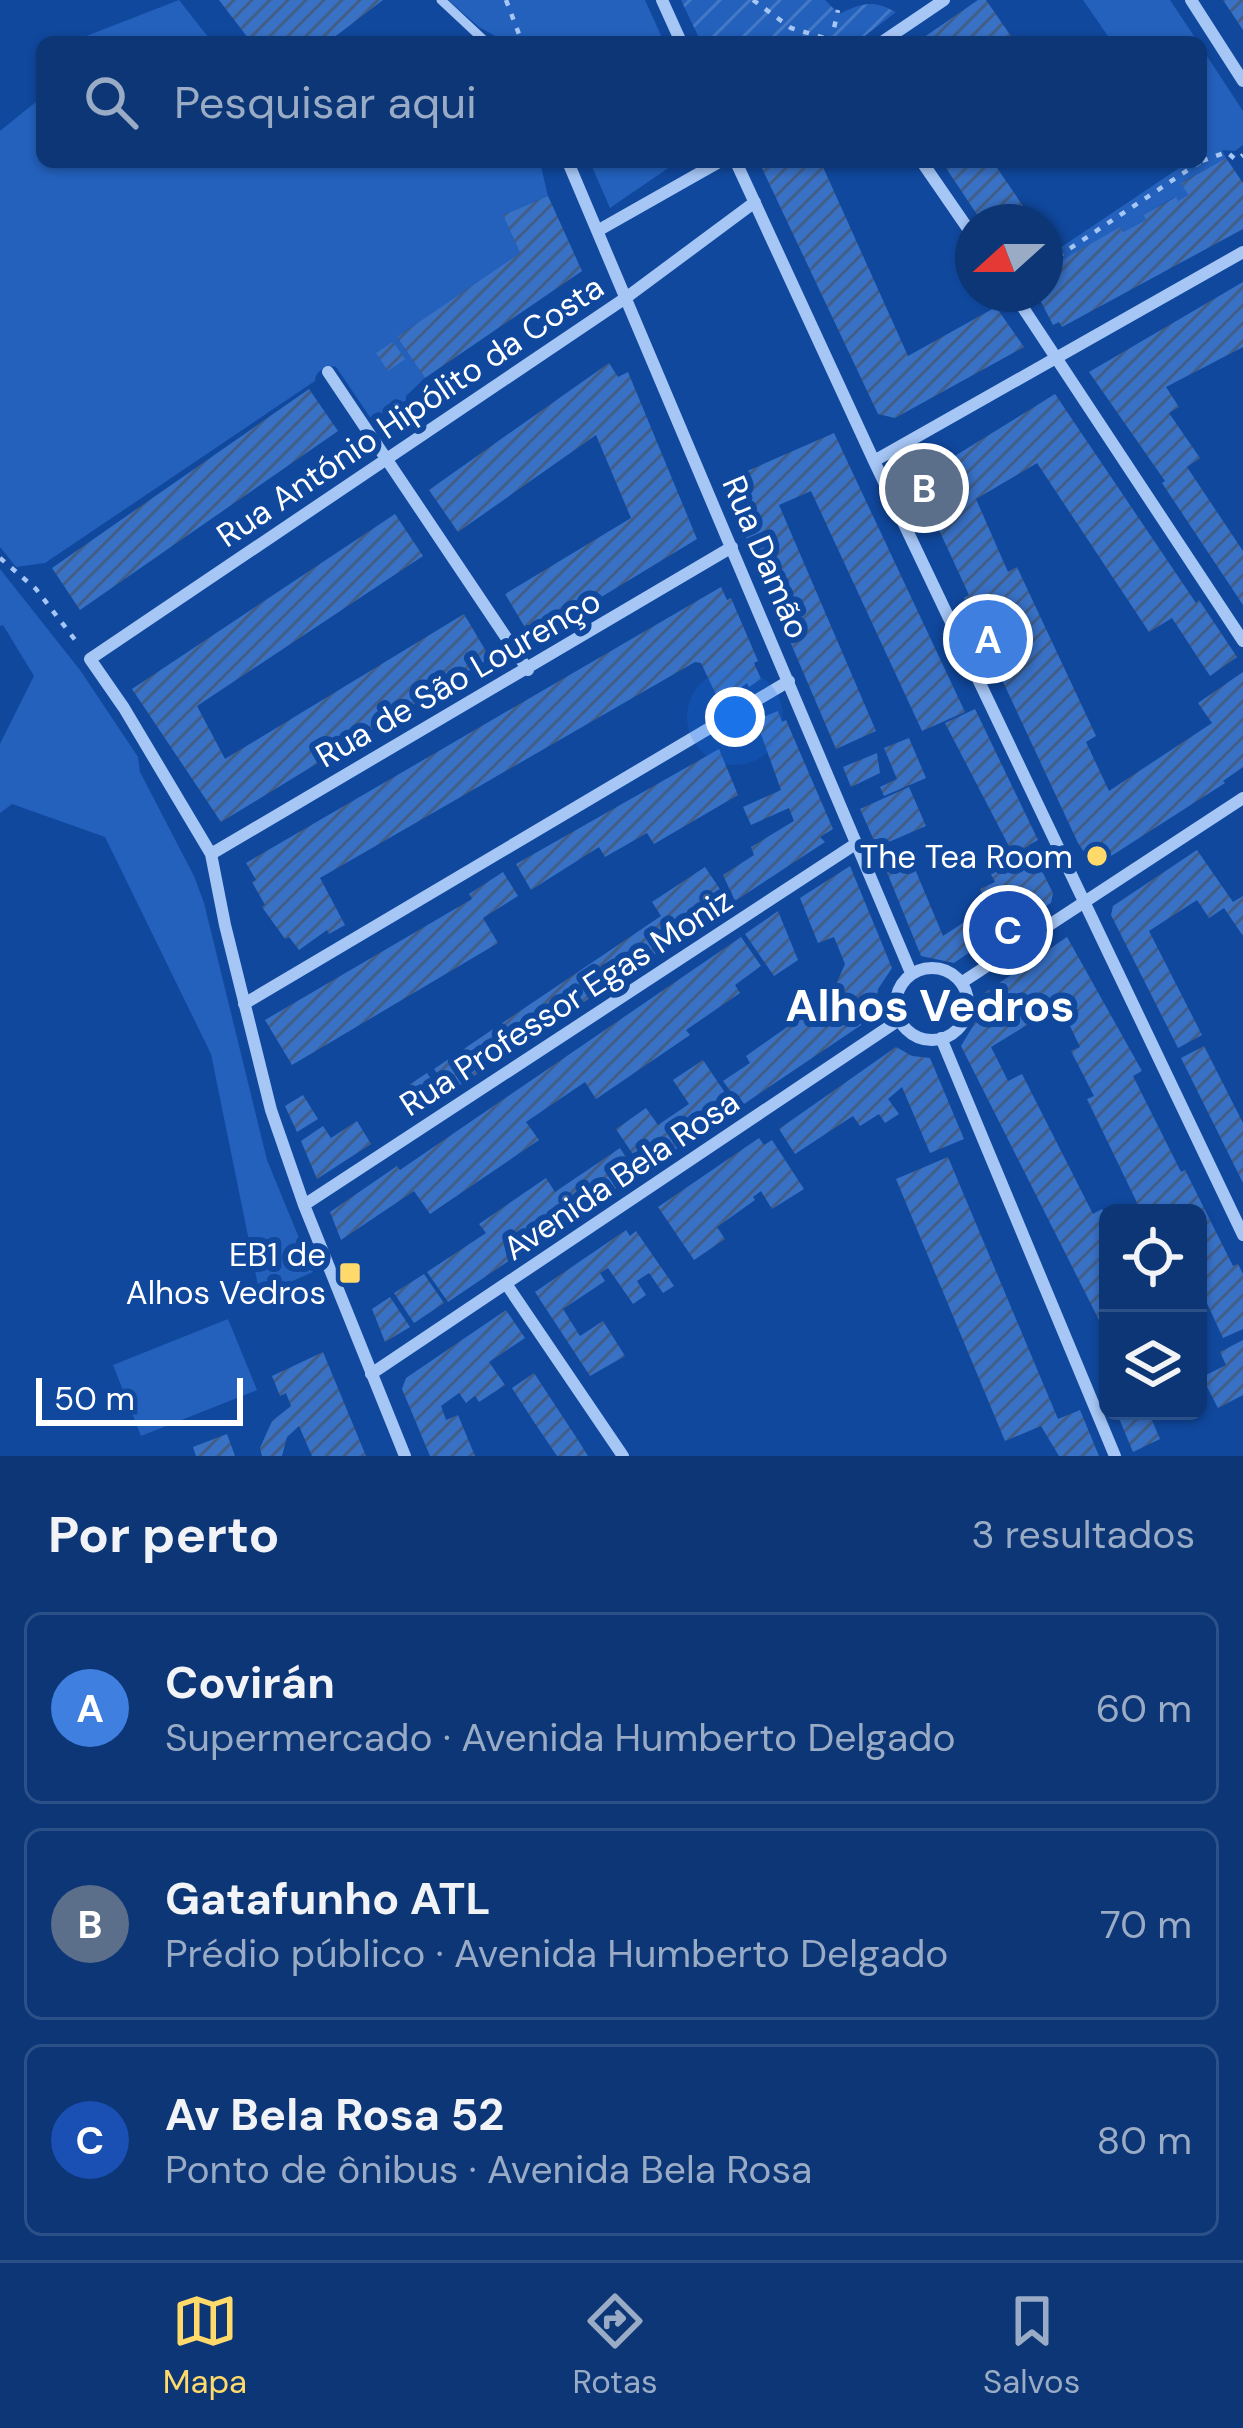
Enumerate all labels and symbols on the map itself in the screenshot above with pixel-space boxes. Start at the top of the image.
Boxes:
north arrow [955,204,1063,312]
street label: Rua António Hipólito da Costa [208,265,612,557]
pin: B [885,443,963,533]
street label: Rua Damão [712,469,820,645]
street label: Rua de São Lourenço [308,579,608,777]
pin: A [949,594,1027,684]
your location [705,687,765,747]
place label: The Tea Room [860,835,1073,878]
marker: The Tea Room [1084,843,1110,869]
street label: Rua Professor Egas Moniz [392,878,740,1126]
pin: C [969,885,1047,975]
district label: Alhos Vedros [786,976,1074,1035]
street label: Avenida Bela Rosa [495,1080,747,1270]
place label: EB1 de Alhos Vedros [126,1233,326,1314]
marker: EB1 de Alhos Vedros [337,1260,363,1286]
scale bar [36,1372,243,1425]

